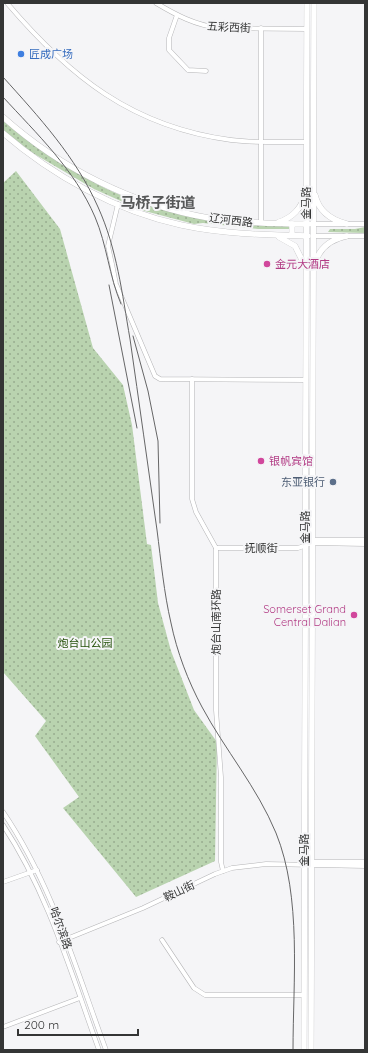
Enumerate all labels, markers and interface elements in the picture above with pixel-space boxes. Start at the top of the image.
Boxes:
street label: 五彩西街 [207,19,251,35]
place label: 匠成广场 [29,47,73,61]
marker: 匠成广场 [16,49,26,59]
street label: 金马路 [299,187,313,220]
district label: 马桥子街道 [120,193,196,212]
street label: 辽河西路 [208,210,254,230]
place label: 金元大酒店 [275,257,330,271]
marker: 金元大酒店 [262,259,272,269]
place label: 银帆宾馆 [269,454,313,468]
marker: 银帆宾馆 [256,456,266,466]
place label: 东亚银行 [281,475,325,489]
marker: 东亚银行 [328,477,338,487]
street label: 金马路 [298,511,312,544]
street label: 抚顺街 [245,541,278,555]
street label: 炮台山南环路 [209,589,223,655]
place label: Somerset Grand Central Dalian [263,602,346,629]
marker: Somerset Grand Central Dalian [349,610,359,620]
park label: 炮台山公园 [58,636,113,650]
street label: 金马路 [297,834,311,867]
street label: 鞍山街 [161,877,197,905]
street label: 哈尔滨路 [47,905,75,951]
scale bar [18,1011,138,1037]
text: 200 m [24,1017,59,1032]

